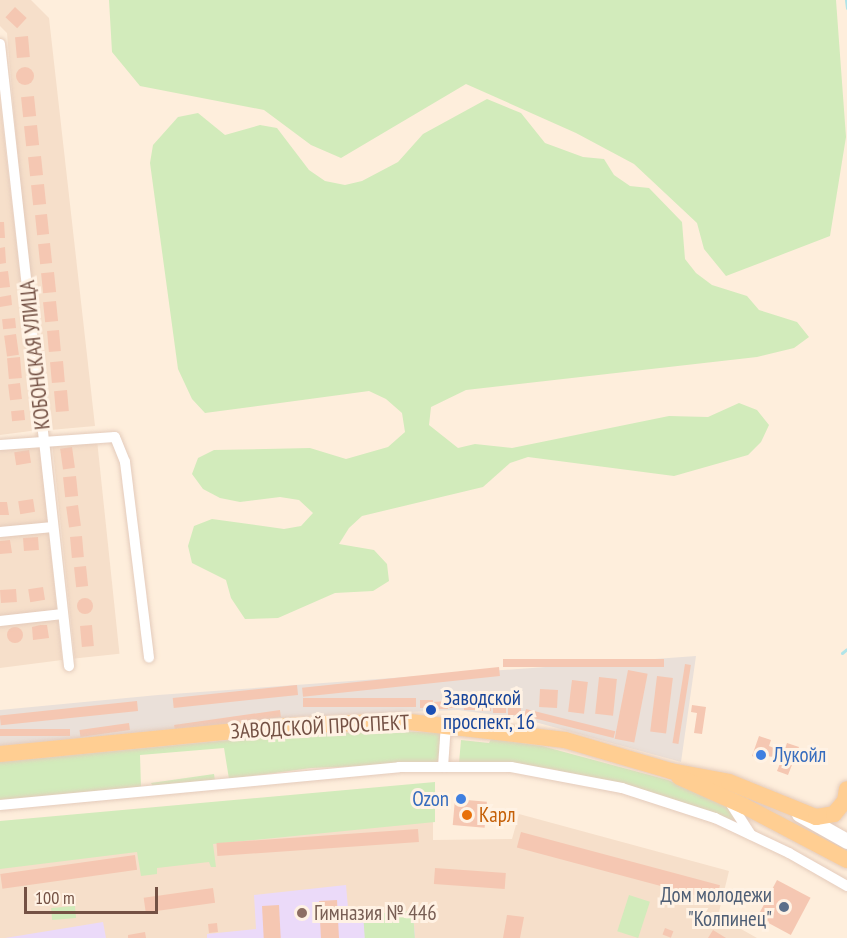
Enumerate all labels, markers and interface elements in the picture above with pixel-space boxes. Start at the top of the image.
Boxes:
street label: КОБОНСКАЯ УЛИЦА [15,279,55,431]
place label: Заводской проспект, 16 [443,685,536,735]
marker: Заводской проспект, 16 [424,703,438,717]
street label: ЗАВОДСКОЙ ПРОСПЕКТ [230,710,410,744]
place label: Лукойл [773,742,826,768]
marker: Лукойл [754,748,768,762]
place label: Ozon [412,786,449,812]
marker: Ozon [454,792,468,806]
place label: Карл [479,802,515,828]
marker: Карл [460,808,474,822]
scale bar [27,875,160,913]
place label: Дом молодежи "Колпинец" [661,882,772,932]
text: 100 m [35,886,75,909]
place label: Гимназия № 446 [314,900,437,926]
marker: Дом молодежи "Колпинец" [777,900,791,914]
marker: Гимназия № 446 [295,906,309,920]

